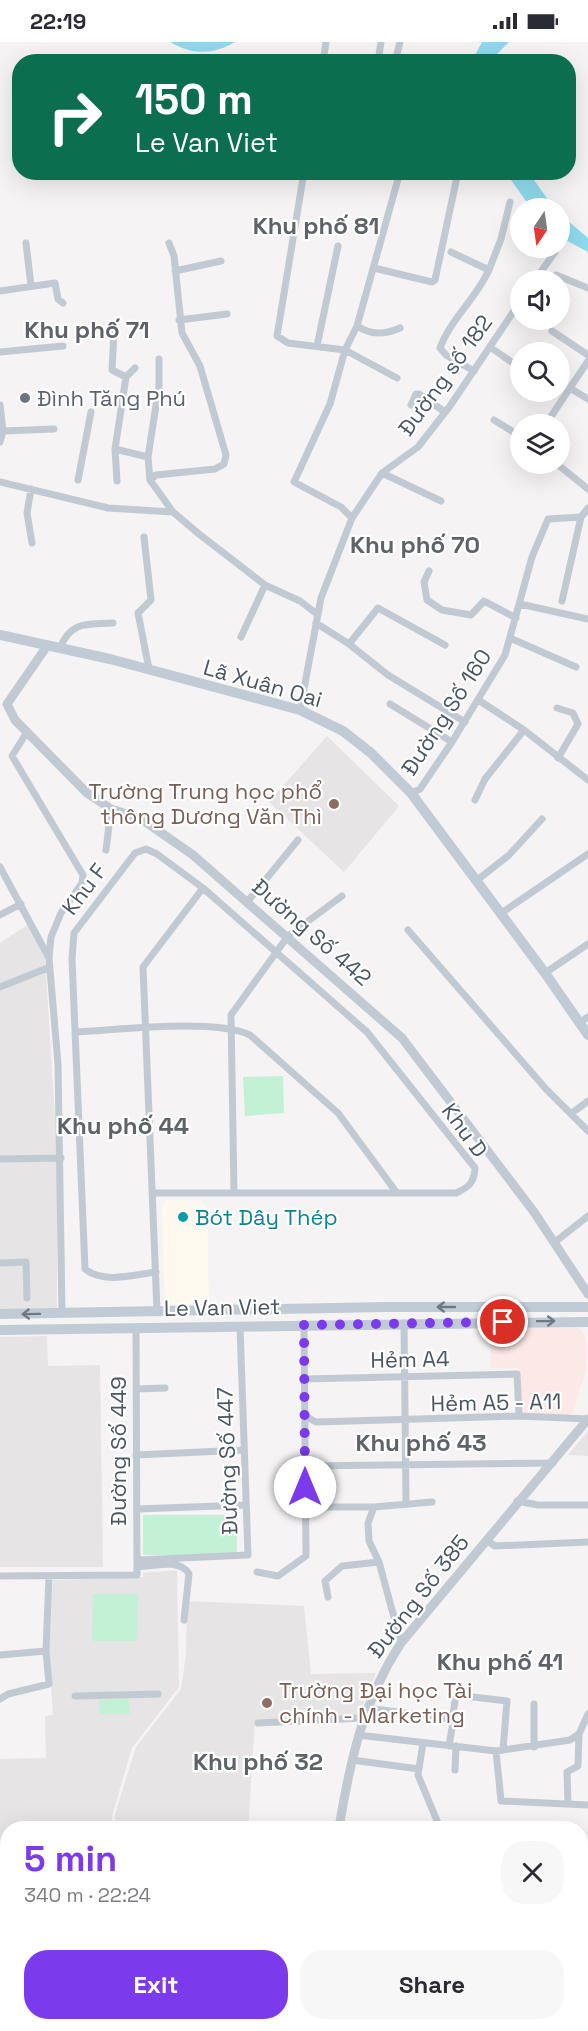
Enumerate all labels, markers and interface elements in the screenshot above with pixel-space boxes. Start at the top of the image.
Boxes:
text: 22:19 [30,7,86,35]
text: 150 m [135,73,253,126]
icon: right [36,78,114,156]
text: Le Van Viet [135,125,278,160]
north arrow [510,198,570,258]
map controls [510,198,570,474]
district label: Khu phố 81 [253,210,379,241]
button: sound [510,270,570,330]
street label: Đường số 182 [392,309,498,441]
district label: Khu phố 71 [24,314,150,345]
button: search [510,342,570,402]
place label: Đình Tăng Phú [37,384,186,412]
marker: Đình Tăng Phú [18,391,32,405]
button: layers [510,414,570,474]
district label: Khu phố 70 [350,529,480,560]
street label: Đường Số 160 [395,643,497,781]
street label: Lã Xuân Oai [200,653,326,713]
place label: Trường Trung học phổ thông Dương Văn Thì [88,777,322,830]
marker: Trường Trung học phổ thông Dương Văn Thì [327,797,341,811]
street label: Khu F [55,857,113,920]
street label: Đường Số 442 [247,872,377,992]
street label: Khu D [436,1097,494,1163]
district label: Khu phố 44 [57,1110,189,1141]
place label: Bót Dây Thép [195,1203,338,1231]
marker: Bót Dây Thép [176,1210,190,1224]
street label: Le Van Viet [164,1292,280,1322]
pin [477,1296,528,1347]
one-way arrow [436,1301,456,1313]
icon: arrive [486,1305,519,1338]
one-way arrow [21,1308,41,1320]
one-way arrow [535,1315,555,1327]
street label: Hẻm A4 [370,1344,450,1374]
street label: Đường Số 449 [104,1376,132,1526]
street label: Đường Số 447 [210,1387,244,1535]
street label: Hẻm A5 - A11 [430,1387,562,1417]
district label: Khu phố 43 [355,1427,487,1458]
position arrow [273,1455,337,1519]
street label: Đường Số 385 [361,1529,475,1663]
district label: Khu phố 41 [437,1646,563,1677]
place label: Trường Đại học Tài chính - Marketing [279,1676,472,1729]
marker: Trường Đại học Tài chính - Marketing [260,1696,274,1710]
district label: Khu phố 32 [193,1746,323,1777]
text: 5 min [24,1836,117,1882]
button: close [501,1841,564,1904]
text: 340 m · 22:24 [24,1882,151,1908]
button: Exit [24,1950,288,2019]
button: Share [300,1950,564,2019]

